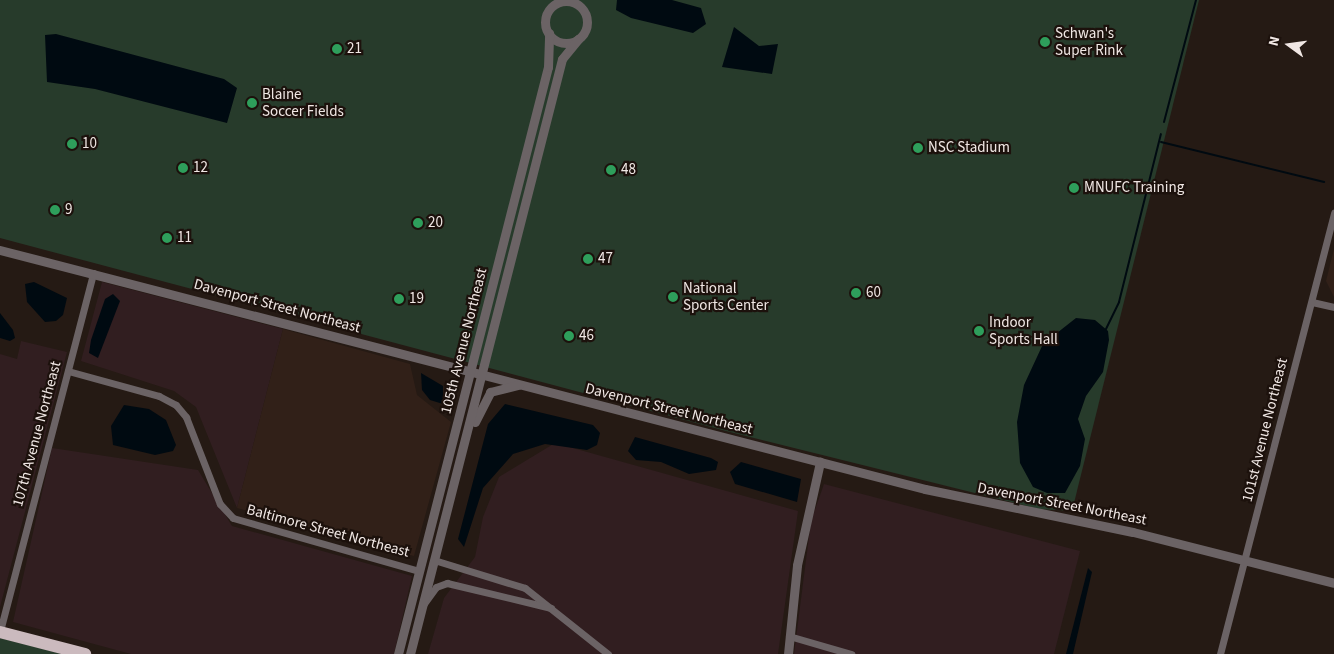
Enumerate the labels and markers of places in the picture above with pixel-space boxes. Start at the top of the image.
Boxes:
place label: Schwan's Super Rink [1055,24,1123,59]
marker: Schwan's Super Rink [1039,36,1051,48]
place label: 21 [347,40,362,58]
marker: 21 [331,43,343,55]
place label: Blaine Soccer Fields [262,85,344,120]
marker: Blaine Soccer Fields [246,97,258,109]
place label: 10 [82,135,97,153]
marker: 10 [66,138,78,150]
place label: NSC Stadium [928,139,1010,157]
marker: NSC Stadium [912,142,924,154]
place label: 12 [193,159,208,177]
place label: 48 [621,161,636,179]
marker: 12 [177,162,189,174]
marker: 48 [605,164,617,176]
place label: MNUFC Training [1084,179,1184,197]
marker: MNUFC Training [1068,182,1080,194]
place label: 9 [65,201,72,219]
marker: 9 [49,204,61,216]
place label: 20 [428,214,443,232]
marker: 20 [412,217,424,229]
place label: 11 [177,229,192,247]
marker: 11 [161,232,173,244]
place label: 47 [598,250,613,268]
marker: 47 [582,253,594,265]
place label: National Sports Center [683,279,769,314]
place label: 60 [866,284,881,302]
marker: 60 [850,287,862,299]
place label: 19 [409,290,424,308]
marker: National Sports Center [667,291,679,303]
marker: 19 [393,293,405,305]
place label: Indoor Sports Hall [989,313,1058,348]
marker: Indoor Sports Hall [973,325,985,337]
place label: 46 [579,327,594,345]
marker: 46 [563,330,575,342]

